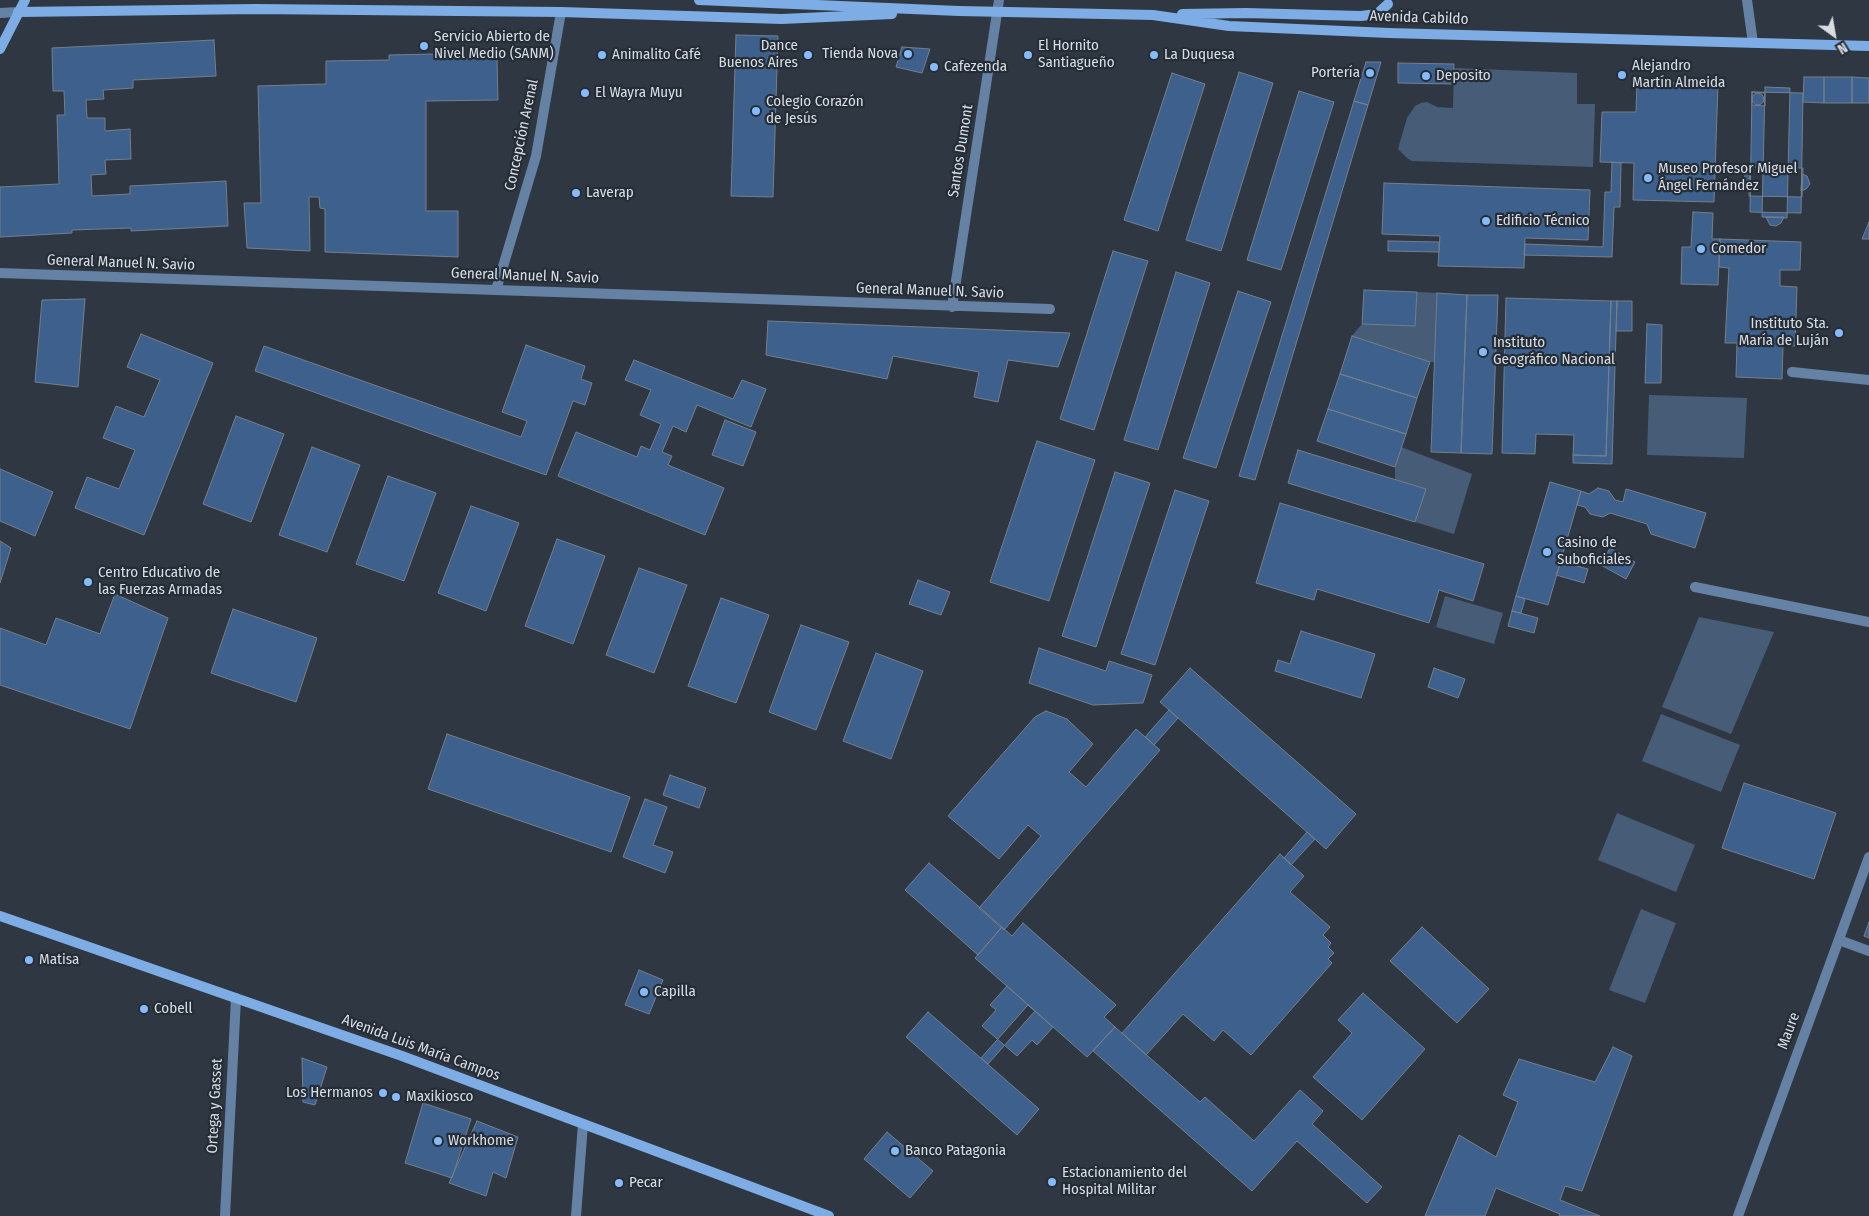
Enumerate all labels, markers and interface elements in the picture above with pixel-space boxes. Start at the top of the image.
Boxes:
street label: Avenida Cabildo [1369,7,1469,29]
north arrow [1809,10,1859,60]
place label: Servicio Abierto de Nivel Medio (SANM) [434,28,554,63]
place label: Dance Buenos Aires [719,37,798,72]
place label: El Hornito Santiagueño [1038,37,1115,72]
text: N [1834,39,1850,58]
marker: Servicio Abierto de Nivel Medio (SANM) [418,40,430,52]
place label: Tienda Nova [822,45,898,63]
place label: Animalito Café [612,46,701,64]
place label: La Duquesa [1164,46,1235,64]
marker: Tienda Nova [902,48,914,60]
marker: Animalito Café [596,49,608,61]
marker: Dance Buenos Aires [802,49,814,61]
marker: El Hornito Santiagueño [1022,49,1034,61]
marker: La Duquesa [1148,49,1160,61]
place label: Alejandro Martín Almeida [1632,57,1725,92]
place label: Cafezenda [944,58,1007,76]
marker: Cafezenda [928,61,940,73]
place label: Portería [1311,64,1360,82]
marker: Portería [1364,67,1376,79]
place label: Deposito [1436,67,1491,85]
marker: Alejandro Martín Almeida [1616,69,1628,81]
marker: Deposito [1420,70,1432,82]
street label: Concepción Arenal [501,78,543,192]
place label: El Wayra Muyu [595,84,683,102]
marker: El Wayra Muyu [579,87,591,99]
place label: Colegio Corazón de Jesús [766,93,864,128]
street label: Santos Dumont [945,103,977,199]
marker: Colegio Corazón de Jesús [750,105,762,117]
place label: Museo Profesor Miguel Ángel Fernández [1658,160,1797,195]
marker: Museo Profesor Miguel Ángel Fernández [1642,172,1654,184]
place label: Laverap [586,184,634,202]
marker: Laverap [570,187,582,199]
place label: Edificio Técnico [1496,212,1590,230]
marker: Edificio Técnico [1480,215,1492,227]
place label: Comedor [1711,240,1766,258]
marker: Comedor [1695,243,1707,255]
street label: General Manuel N. Savio [47,251,195,275]
street label: General Manuel N. Savio [451,264,599,288]
street label: General Manuel N. Savio [856,279,1004,303]
place label: Instituto Sta. María de Luján [1739,315,1829,350]
marker: Instituto Sta. María de Luján [1833,327,1845,339]
place label: Instituto Geográfico Nacional [1493,334,1615,369]
marker: Instituto Geográfico Nacional [1477,346,1489,358]
place label: Casino de Suboficiales [1557,534,1631,569]
marker: Casino de Suboficiales [1541,546,1553,558]
place label: Centro Educativo de las Fuerzas Armadas [98,564,222,599]
marker: Centro Educativo de las Fuerzas Armadas [82,576,94,588]
place label: Matisa [39,951,79,969]
marker: Matisa [23,954,35,966]
place label: Capilla [654,983,696,1001]
marker: Capilla [638,986,650,998]
place label: Cobell [154,1000,193,1018]
marker: Cobell [138,1003,150,1015]
street label: Maure [1774,1010,1804,1052]
street label: Avenida Luis María Campos [339,1011,503,1085]
street label: Ortega y Gasset [204,1058,226,1154]
place label: Los Hermanos [286,1084,373,1102]
marker: Los Hermanos [377,1087,389,1099]
place label: Maxikiosco [406,1088,473,1106]
marker: Maxikiosco [390,1091,402,1103]
place label: Workhome [448,1132,514,1150]
marker: Workhome [432,1135,444,1147]
place label: Banco Patagonia [905,1142,1006,1160]
marker: Banco Patagonia [889,1145,901,1157]
place label: Estacionamiento del Hospital Militar [1062,1164,1187,1199]
place label: Pecar [629,1174,663,1192]
marker: Estacionamiento del Hospital Militar [1046,1176,1058,1188]
marker: Pecar [613,1177,625,1189]

